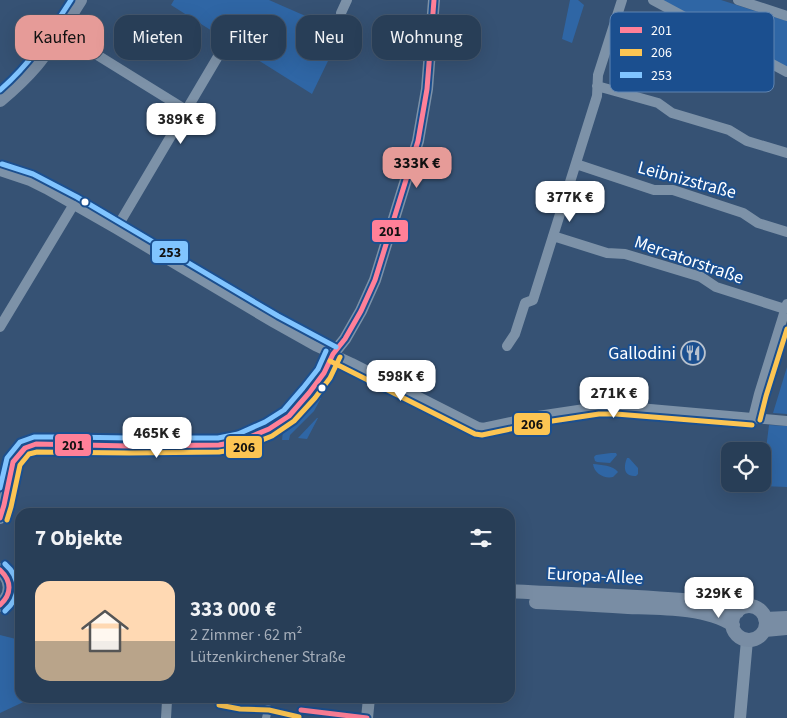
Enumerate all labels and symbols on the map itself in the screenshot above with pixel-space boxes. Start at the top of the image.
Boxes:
legend [610,12,774,92]
text: 201 [651,21,672,41]
text: 206 [651,43,672,63]
text: 253 [651,66,672,86]
pin: 389K € [140,102,222,145]
pin: 333K € [376,146,458,189]
street label: Leibnizstraße [635,155,739,205]
pin: 377K € [529,180,611,223]
unlabelled marker [80,197,90,207]
line badge: 201 [371,219,409,243]
text: 201 [379,222,401,242]
street label: Mercatorstraße [631,230,747,290]
line badge: 253 [151,240,189,264]
text: 253 [159,243,181,263]
restaurant icon: Gallodini [680,340,706,366]
place label: Gallodini [608,341,676,366]
pin: 598K € [360,360,442,402]
pin: 271K € [573,376,655,419]
unlabelled marker [317,383,327,393]
line badge: 206 [513,412,551,436]
text: 206 [521,415,543,435]
pin: 465K € [116,416,198,459]
line badge: 201 [54,433,92,457]
line badge: 206 [225,435,263,459]
text: 201 [62,436,84,456]
text: 206 [233,438,255,458]
street label: Europa-Allee [546,561,644,591]
pin: 329K € [678,576,760,619]

